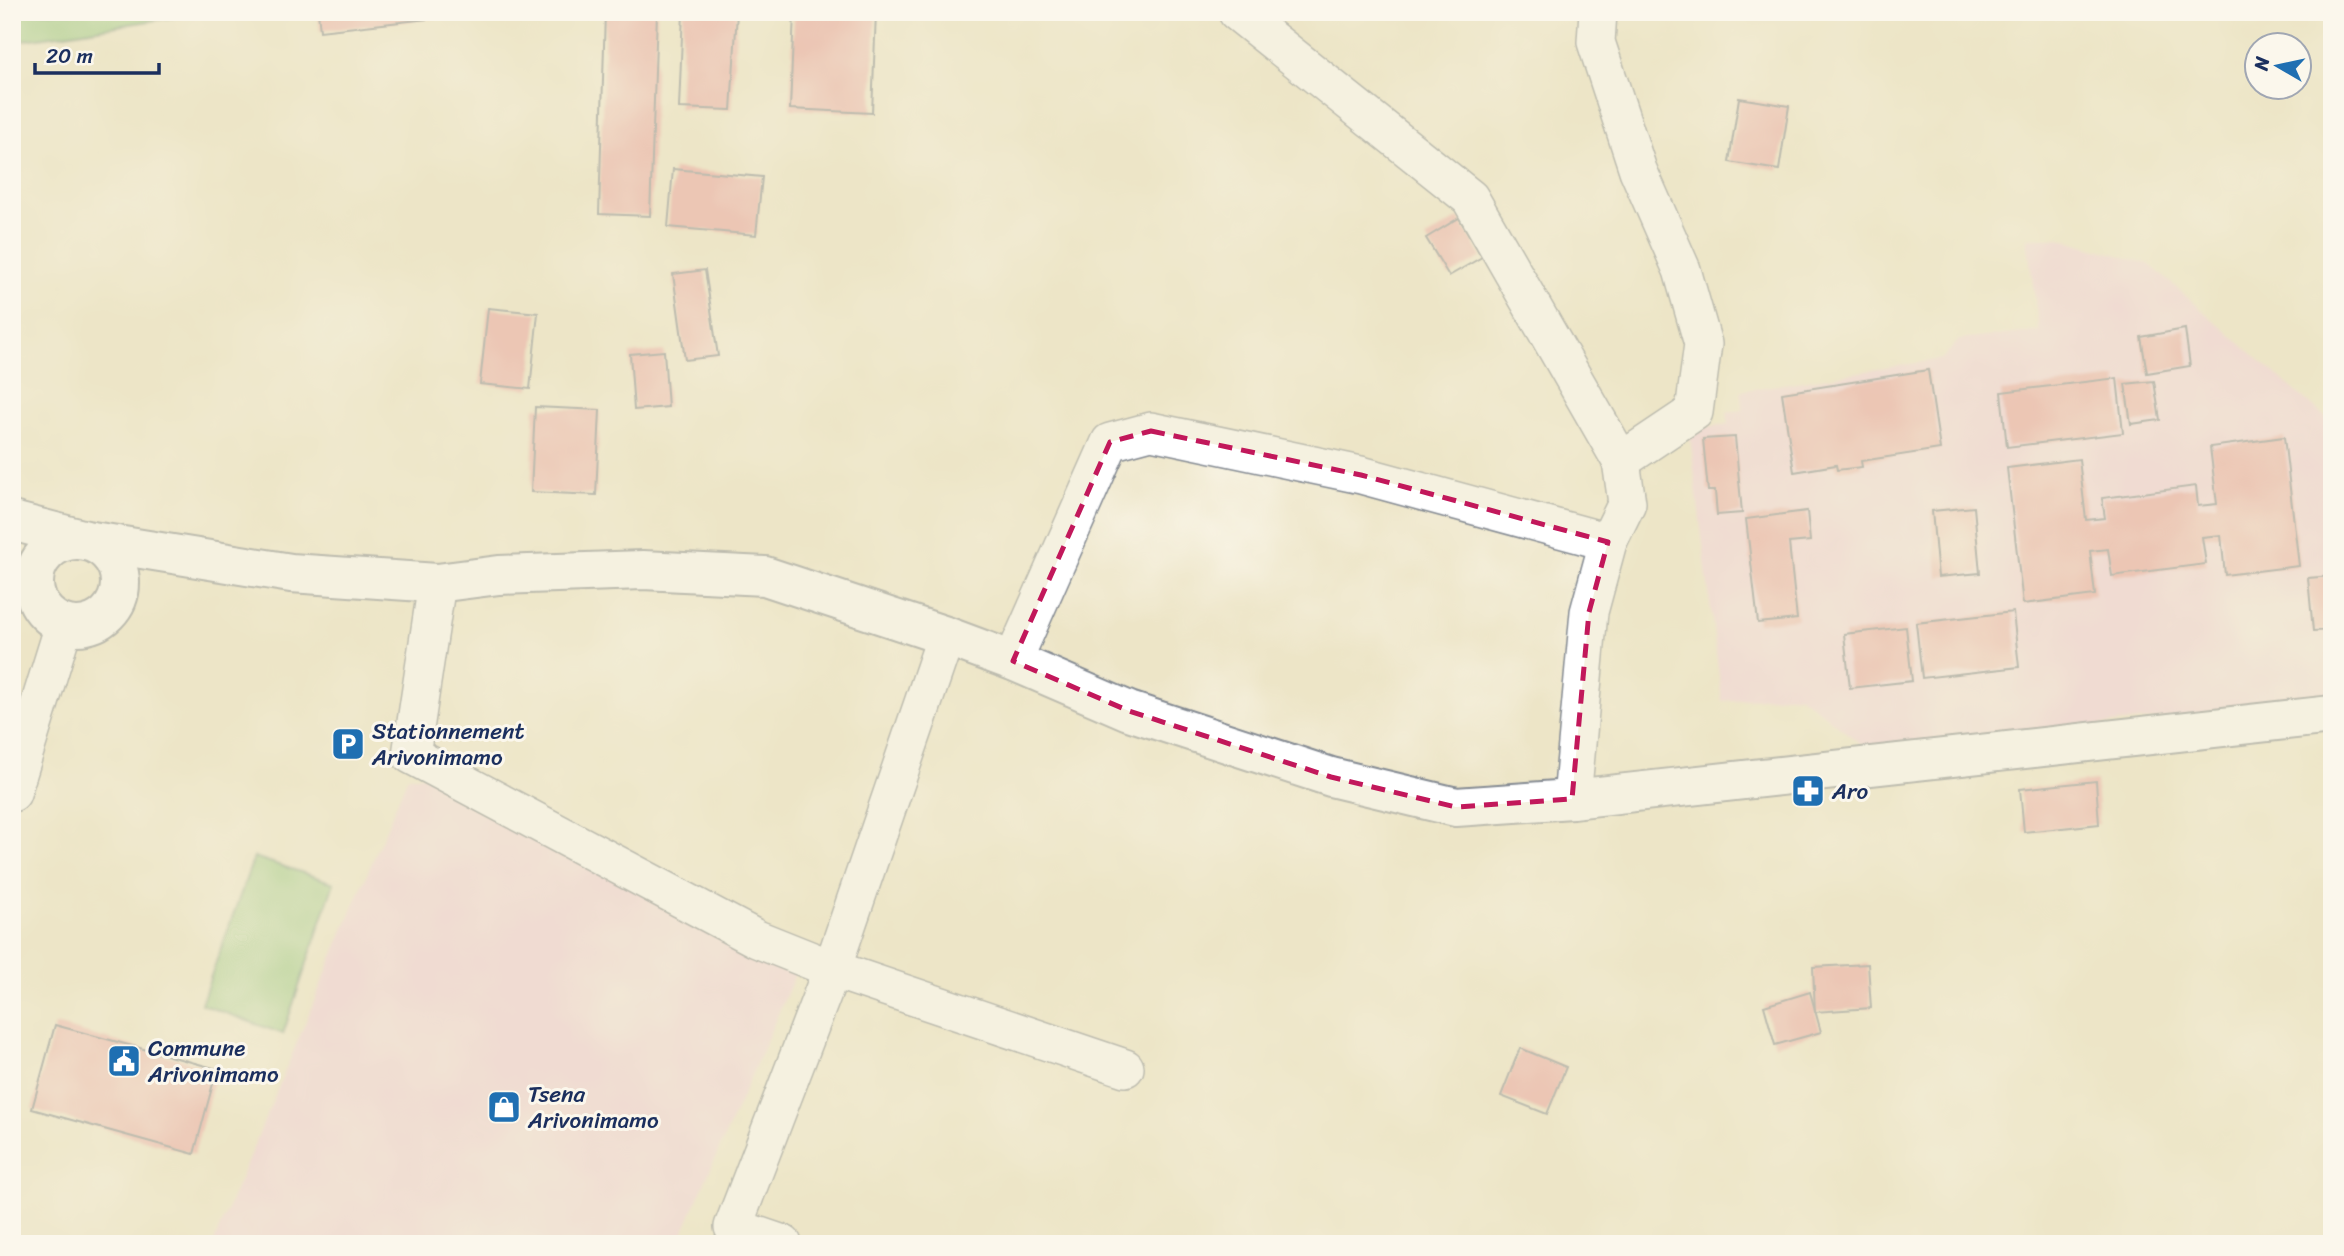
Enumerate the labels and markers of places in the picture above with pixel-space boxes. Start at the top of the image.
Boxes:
place label: Stationnement Arivonimamo [371,711,525,778]
parking icon: Stationnement Arivonimamo [329,725,367,763]
place label: Aro [1831,771,1869,812]
pharmacy icon: Aro [1789,772,1827,810]
place label: Commune Arivonimamo [147,1028,279,1095]
public building icon: Commune Arivonimamo [105,1042,143,1080]
place label: Tsena Arivonimamo [527,1074,659,1141]
shop icon: Tsena Arivonimamo [485,1088,523,1126]

